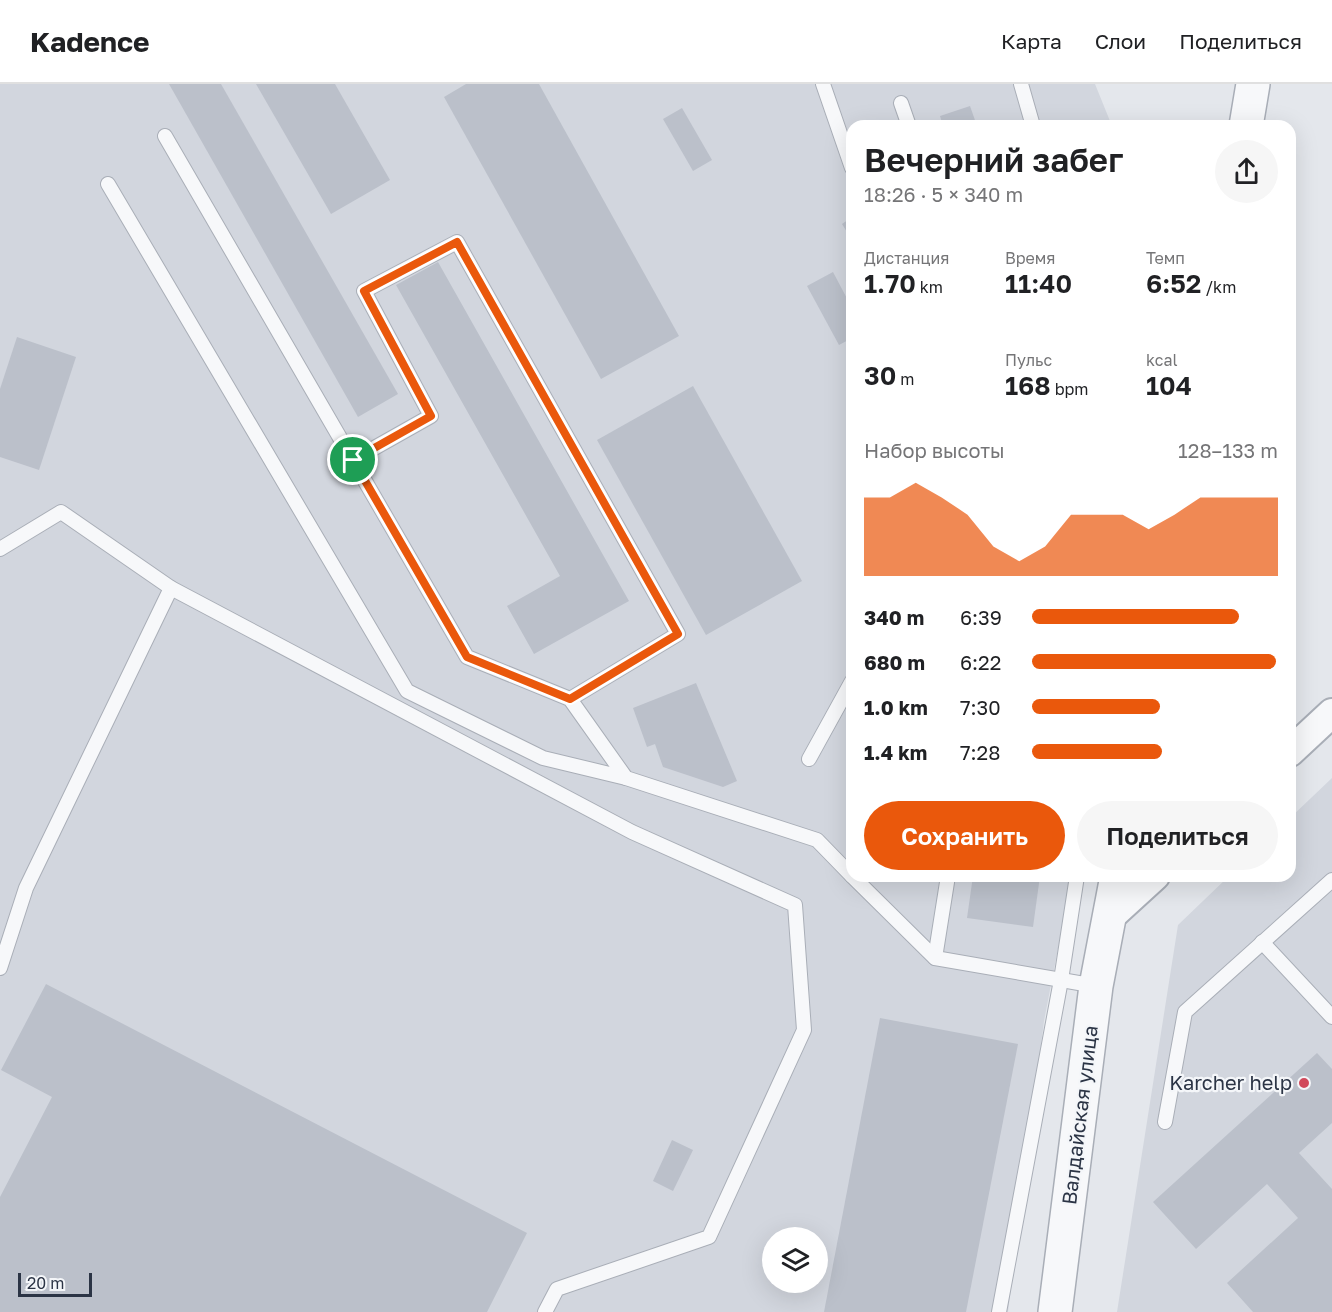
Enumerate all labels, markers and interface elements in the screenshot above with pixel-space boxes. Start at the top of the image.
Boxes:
text: Kadence [30,25,150,58]
text: Карта [1001,28,1062,54]
text: Слои [1095,28,1146,54]
text: Поделиться [1179,28,1302,54]
text: Вечерний забег [864,140,1124,179]
button: share [1215,140,1278,203]
text: 18:26 · 5 × 340 m [864,182,1023,206]
text: Дистанция [864,248,949,268]
text: Время [1005,248,1055,268]
text: Темп [1146,248,1185,268]
text: 1.70 [864,268,916,299]
text: 11:40 [1005,268,1072,299]
text: 6:52 [1146,268,1201,299]
text: km [916,277,943,297]
text: /km [1201,277,1236,297]
text: Пульс [1005,350,1052,370]
text: kcal [1146,350,1178,370]
text: 30 [864,360,896,391]
text: m [896,369,915,389]
text: 168 [1005,370,1051,401]
text: 104 [1146,370,1192,401]
text: bpm [1051,379,1089,399]
pin [327,434,378,485]
text: Набор высоты [864,438,1005,462]
text: 128–133 m [1178,438,1278,462]
icon: arrive [336,443,369,476]
text: 340 m [864,605,924,629]
text: 6:39 [960,605,1002,629]
text: 680 m [864,650,925,674]
text: 6:22 [960,650,1001,674]
text: 1.0 km [864,695,928,719]
text: 7:30 [960,695,1001,719]
text: 1.4 km [864,740,927,764]
text: 7:28 [960,740,1000,764]
button: Сохранить [864,801,1065,870]
button: Поделиться [1077,801,1278,870]
street label: Валдайская улица [1056,1024,1102,1206]
place label: Karcher help [1169,1070,1292,1094]
marker: Karcher help [1297,1076,1311,1090]
map controls [762,1227,828,1293]
button: layers [762,1227,828,1293]
scale bar [18,1270,92,1298]
text: 20 m [27,1273,64,1293]

